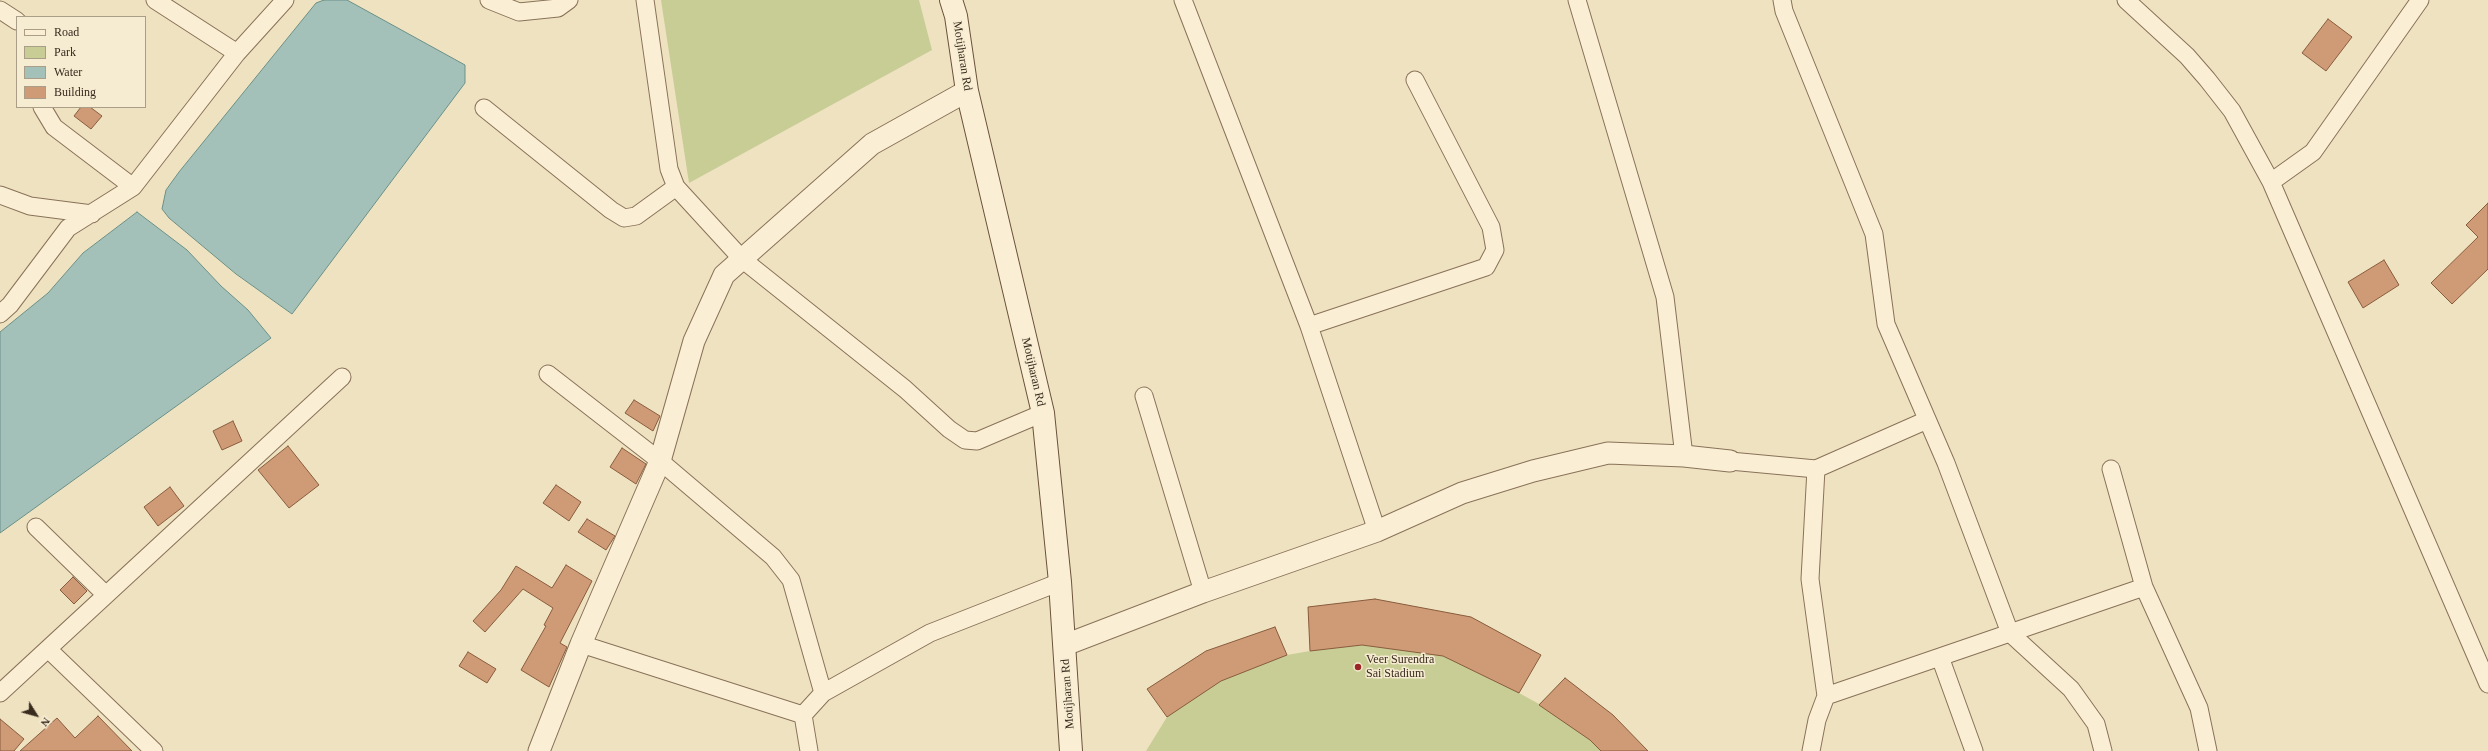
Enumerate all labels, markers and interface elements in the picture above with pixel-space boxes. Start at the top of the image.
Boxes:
legend [16,16,146,108]
street label: Motijharan Rd [949,20,975,92]
text: Road [54,25,79,39]
text: Park [54,45,76,59]
text: Water [54,65,82,79]
text: Building [54,85,96,99]
street label: Motijharan Rd [1018,336,1048,408]
place label: Veer Surendra Sai Stadium [1366,653,1434,681]
street label: Motijharan Rd [1058,658,1078,730]
marker: Veer Surendra Sai Stadium [1353,662,1363,672]
north arrow [16,695,56,735]
text: N [38,715,53,729]

